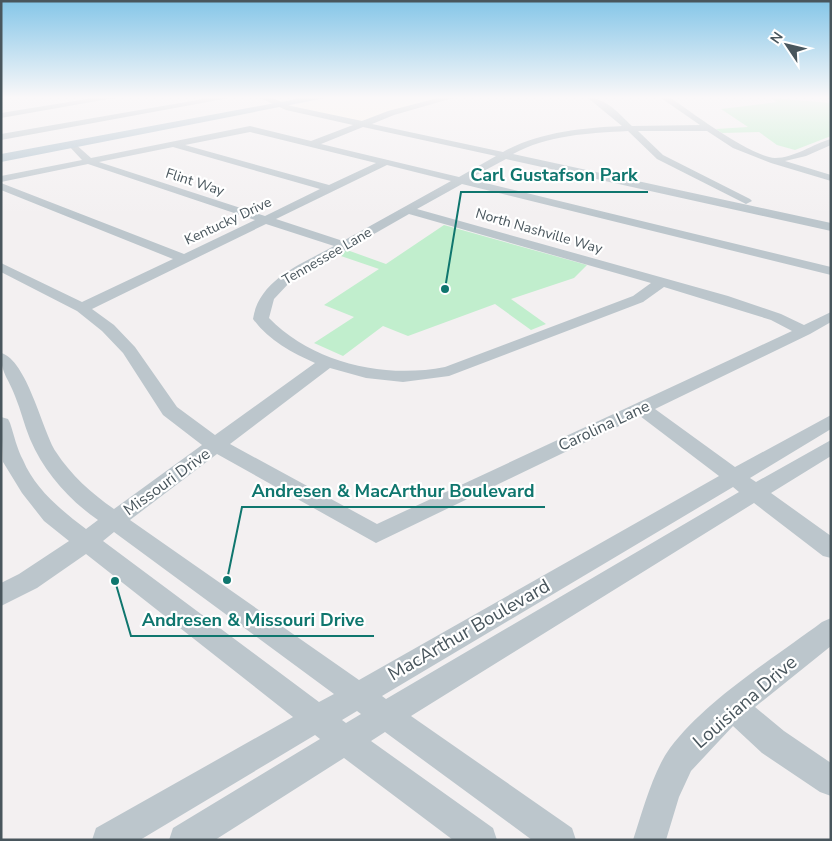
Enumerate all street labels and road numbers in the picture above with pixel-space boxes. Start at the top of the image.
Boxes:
street label: Flint Way [163,164,228,201]
street label: Kentucky Drive [181,193,275,249]
street label: North Nashville Way [473,204,605,258]
street label: Tennessee Lane [279,223,375,289]
street label: Carolina Lane [555,395,653,457]
street label: Missouri Drive [119,443,215,521]
street label: MacArthur Boulevard [383,573,555,687]
street label: Louisiana Drive [687,649,803,755]

